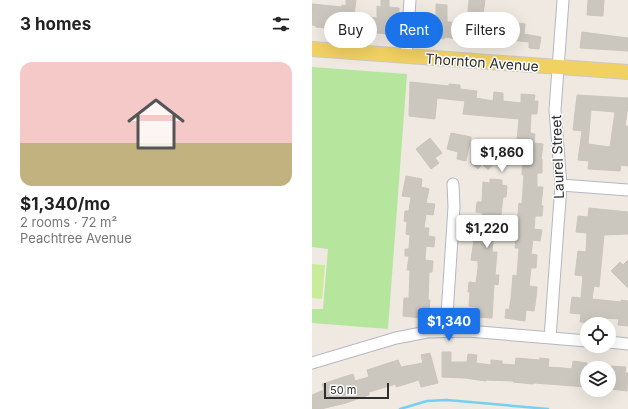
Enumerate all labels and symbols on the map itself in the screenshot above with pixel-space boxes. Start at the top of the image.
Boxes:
street label: Thornton Avenue [425,50,539,74]
street label: Laurel Street [547,114,567,199]
pin: $1,860 [469,139,535,173]
pin: $1,220 [454,215,520,249]
pin: $1,340 [416,308,482,342]
scale bar [324,381,389,400]

